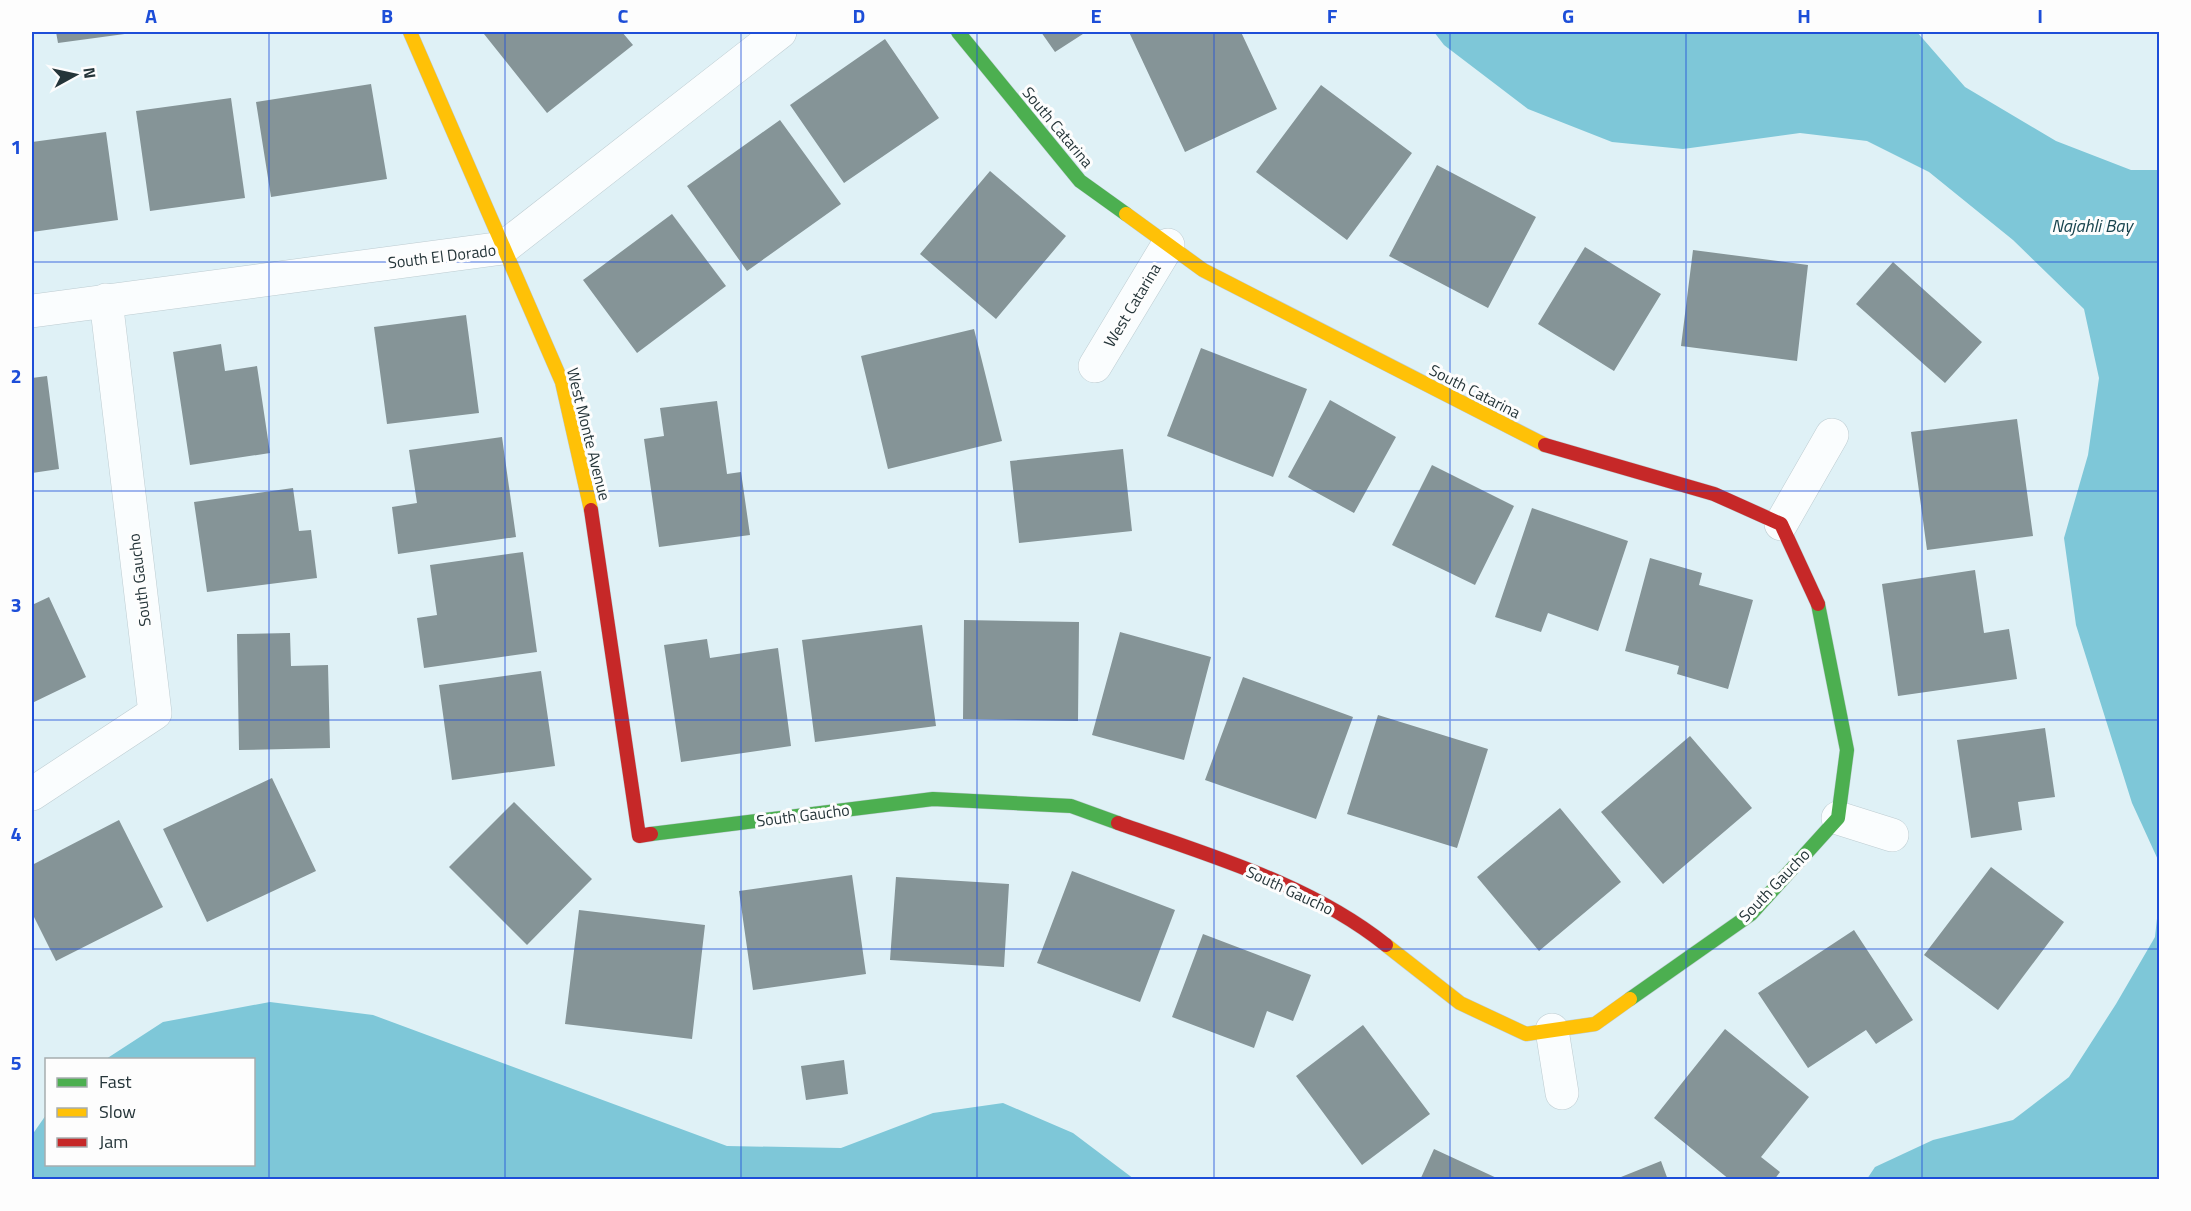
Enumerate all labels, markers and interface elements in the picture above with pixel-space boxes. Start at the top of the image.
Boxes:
text: A [145,0,157,31]
text: B [381,0,393,31]
text: C [618,0,629,31]
text: D [853,0,865,31]
text: E [1090,0,1102,31]
text: F [1327,0,1338,31]
text: G [1562,0,1574,31]
text: H [1797,0,1811,31]
text: I [2037,0,2043,31]
north arrow [45,45,105,105]
text: N [77,66,103,80]
street label: South Catarina [1017,81,1099,173]
text: 1 [10,131,22,162]
water label: Najahli Bay [2051,212,2134,239]
street label: South El Dorado [387,237,497,275]
street label: West Catarina [1097,258,1167,352]
street label: South Catarina [1425,358,1525,424]
text: 2 [10,360,22,391]
street label: West Monte Avenue [561,365,617,503]
street label: South Gaucho [121,532,157,628]
text: 3 [10,589,22,620]
street label: South Gaucho [755,797,851,833]
text: 4 [10,818,22,849]
street label: South Gaucho [1733,843,1815,927]
street label: South Gaucho [1242,859,1338,921]
text: 5 [10,1047,22,1078]
legend [45,1058,255,1166]
text: Fast [99,1068,132,1095]
text: Slow [99,1098,136,1125]
text: Jam [99,1128,128,1155]

